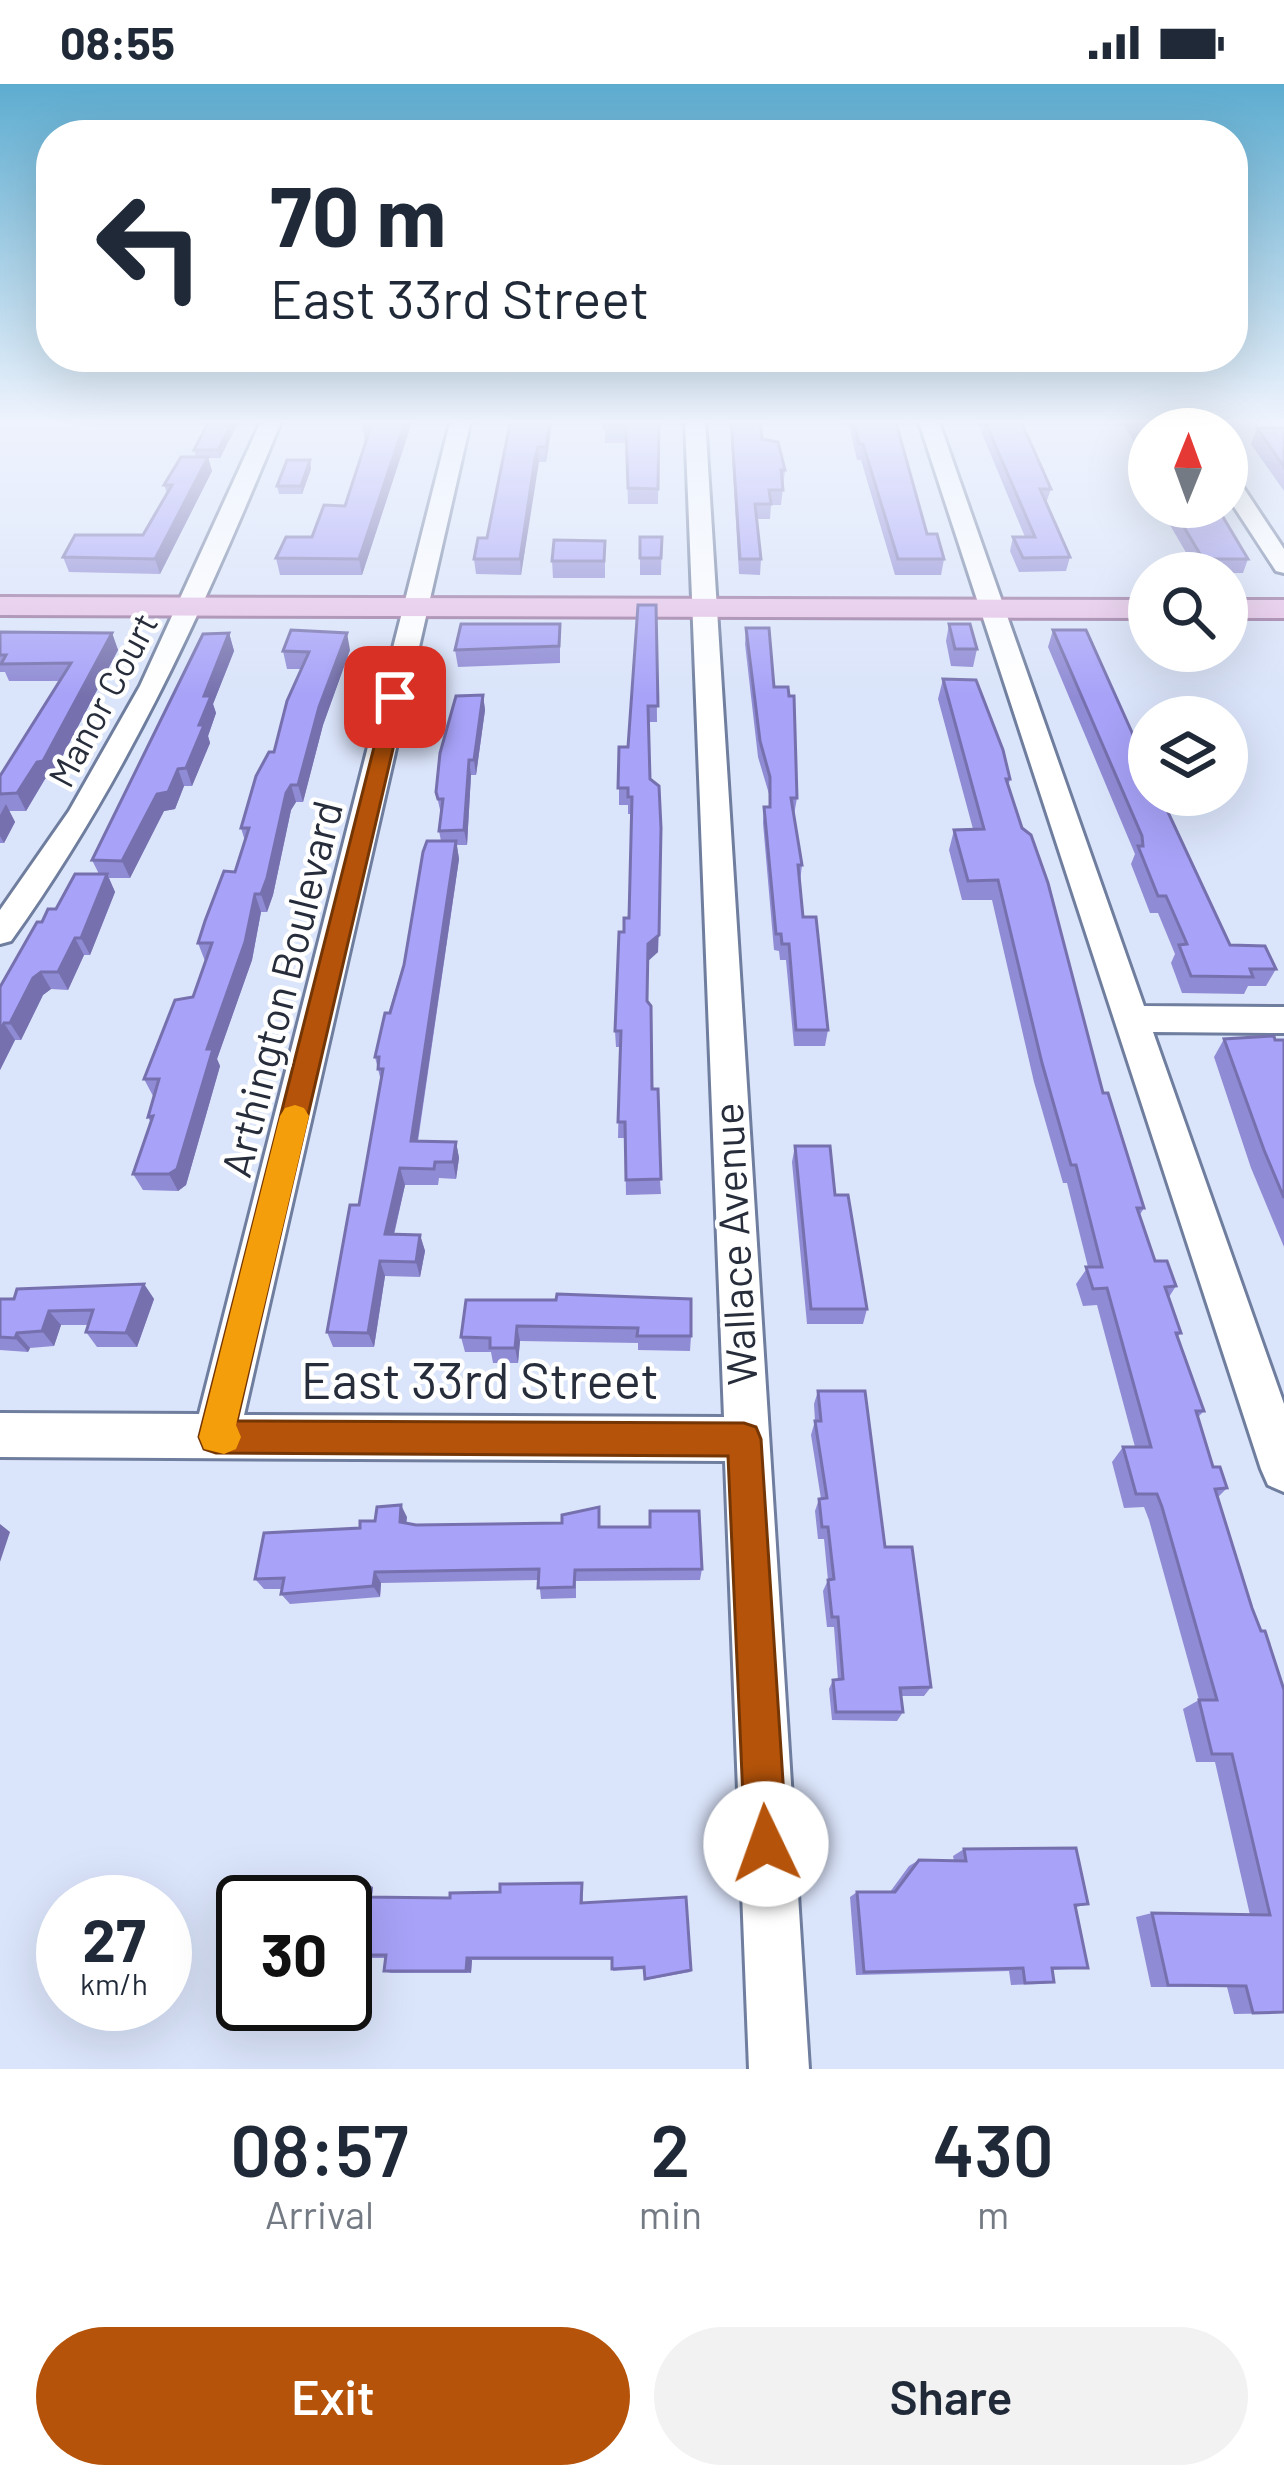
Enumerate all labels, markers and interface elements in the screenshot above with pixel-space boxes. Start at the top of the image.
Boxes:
text: 08:55 [60,15,175,69]
text: 70 m [270,163,446,264]
icon: left [72,168,228,324]
text: East 33rd Street [270,265,649,330]
north arrow [1128,408,1248,528]
map controls [1128,408,1248,816]
button: search [1128,552,1248,672]
street label: Manor Court [38,605,165,794]
pin [344,646,446,748]
icon: arrive [362,664,428,730]
button: layers [1128,696,1248,816]
street label: Arthington Boulevard [209,795,352,1182]
street label: Wallace Avenue [701,1101,765,1387]
street label: East 33rd Street [301,1348,659,1409]
position arrow [703,1781,829,1907]
speed limit sign: 30 [216,1875,372,2031]
text: 27 [82,1902,146,1974]
text: km/h [80,1965,148,2001]
text: 08:57 [230,2105,408,2191]
text: 2 [651,2105,690,2191]
text: 430 [932,2105,1054,2191]
text: Arrival [265,2190,374,2237]
text: min [639,2190,702,2237]
text: m [977,2190,1009,2237]
button: Exit [36,2327,630,2465]
button: Share [654,2327,1248,2465]

